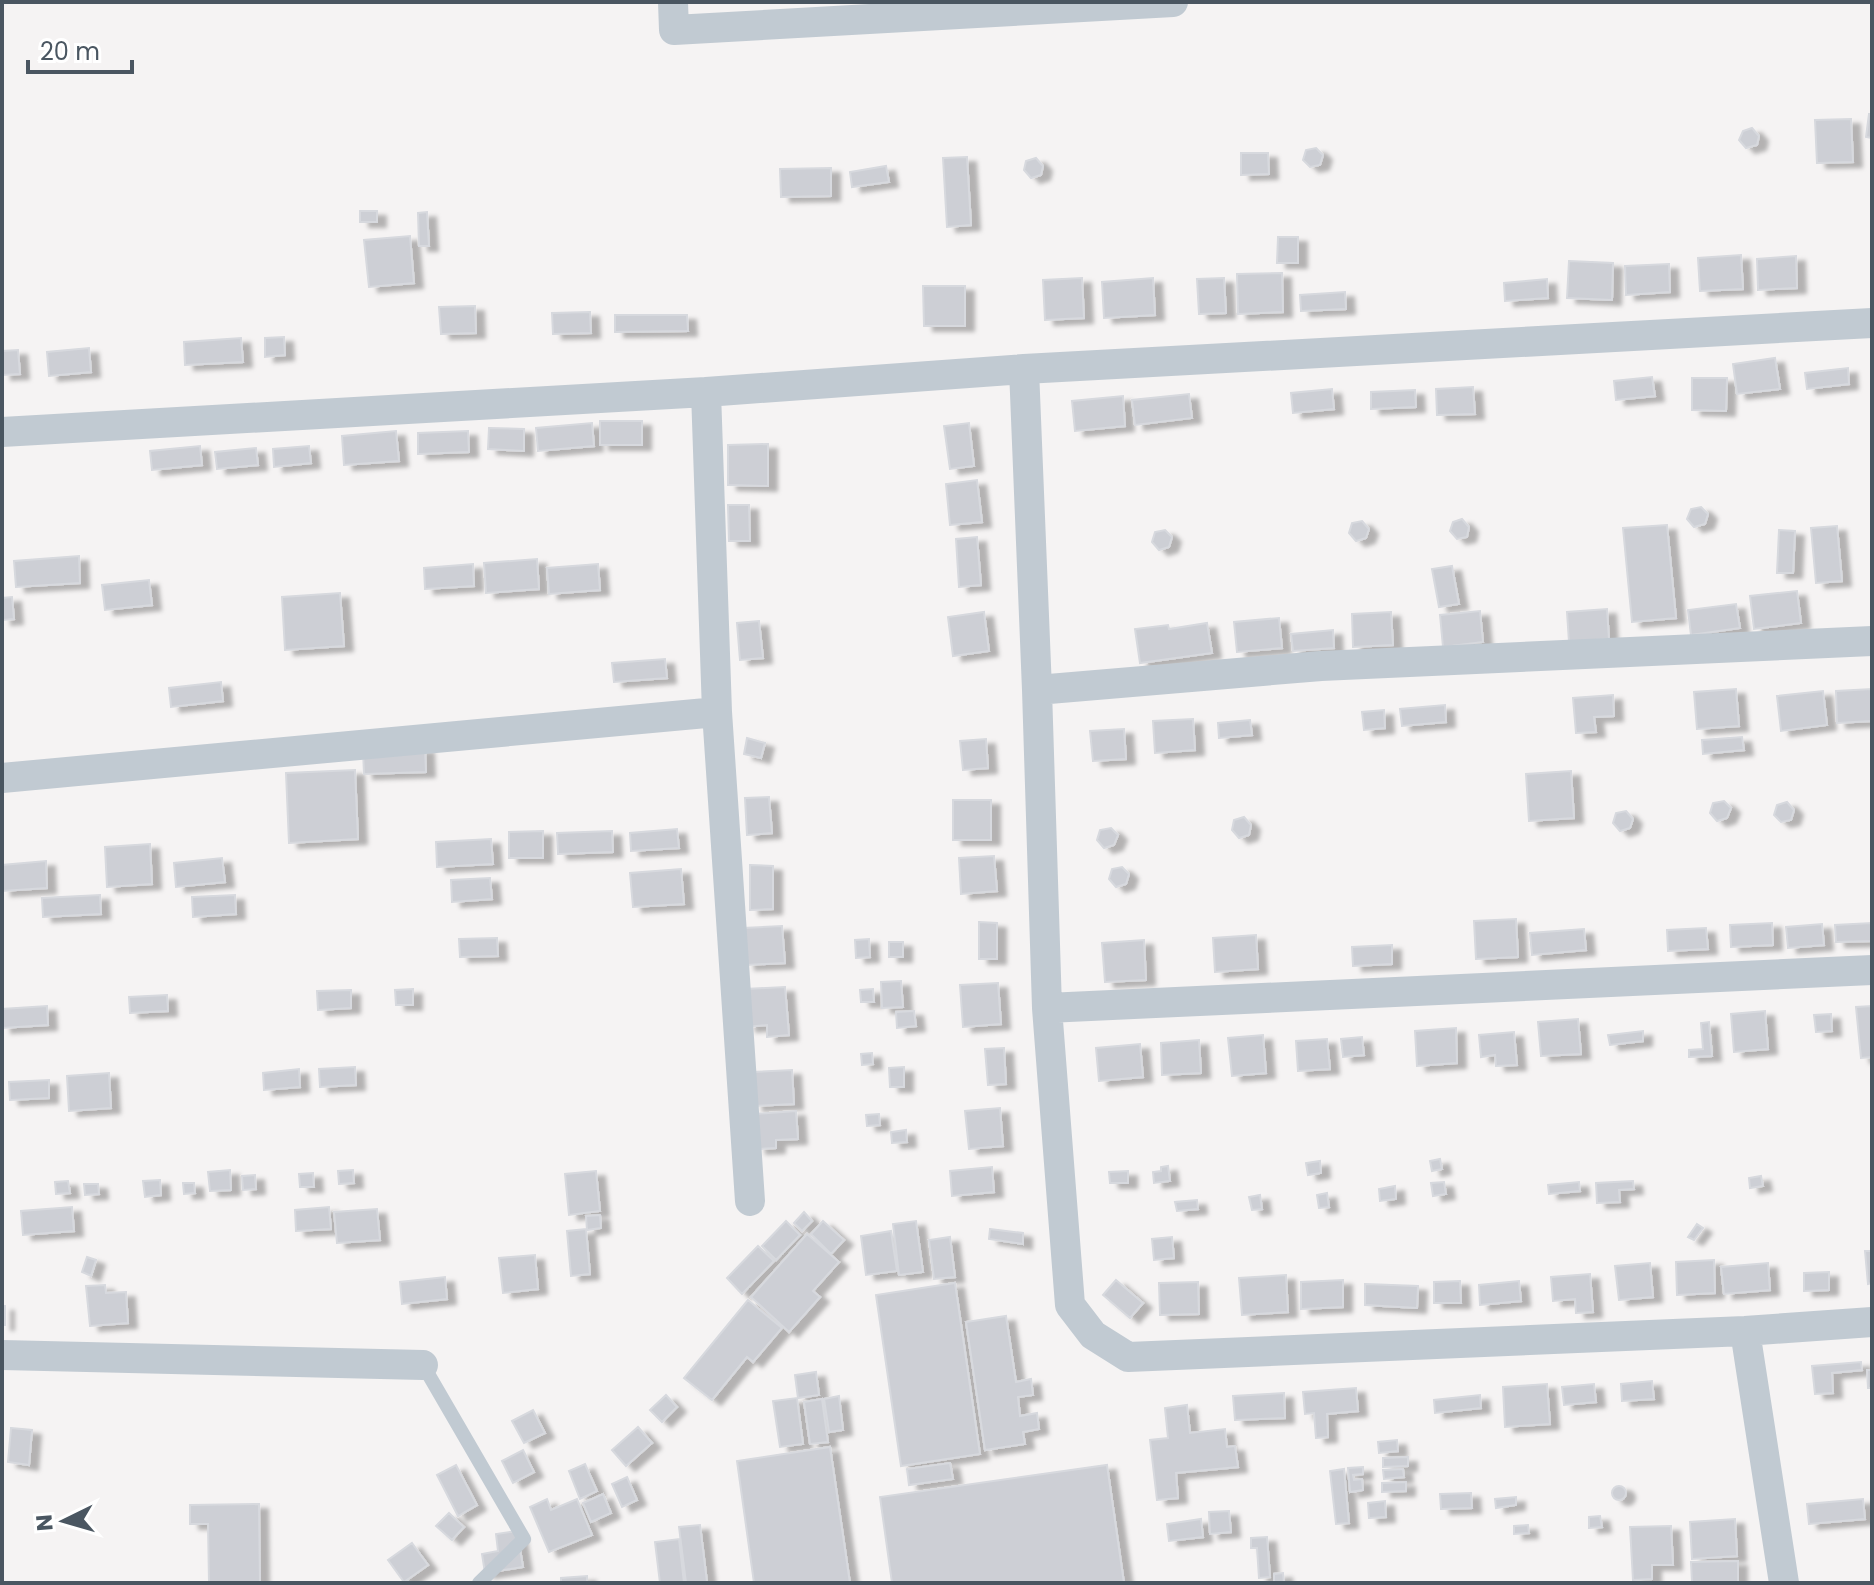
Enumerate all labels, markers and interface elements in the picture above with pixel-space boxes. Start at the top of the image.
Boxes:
scale bar [28,24,132,74]
text: 20 m [40,35,100,68]
north arrow [24,1481,104,1561]
text: N [28,1513,61,1532]

